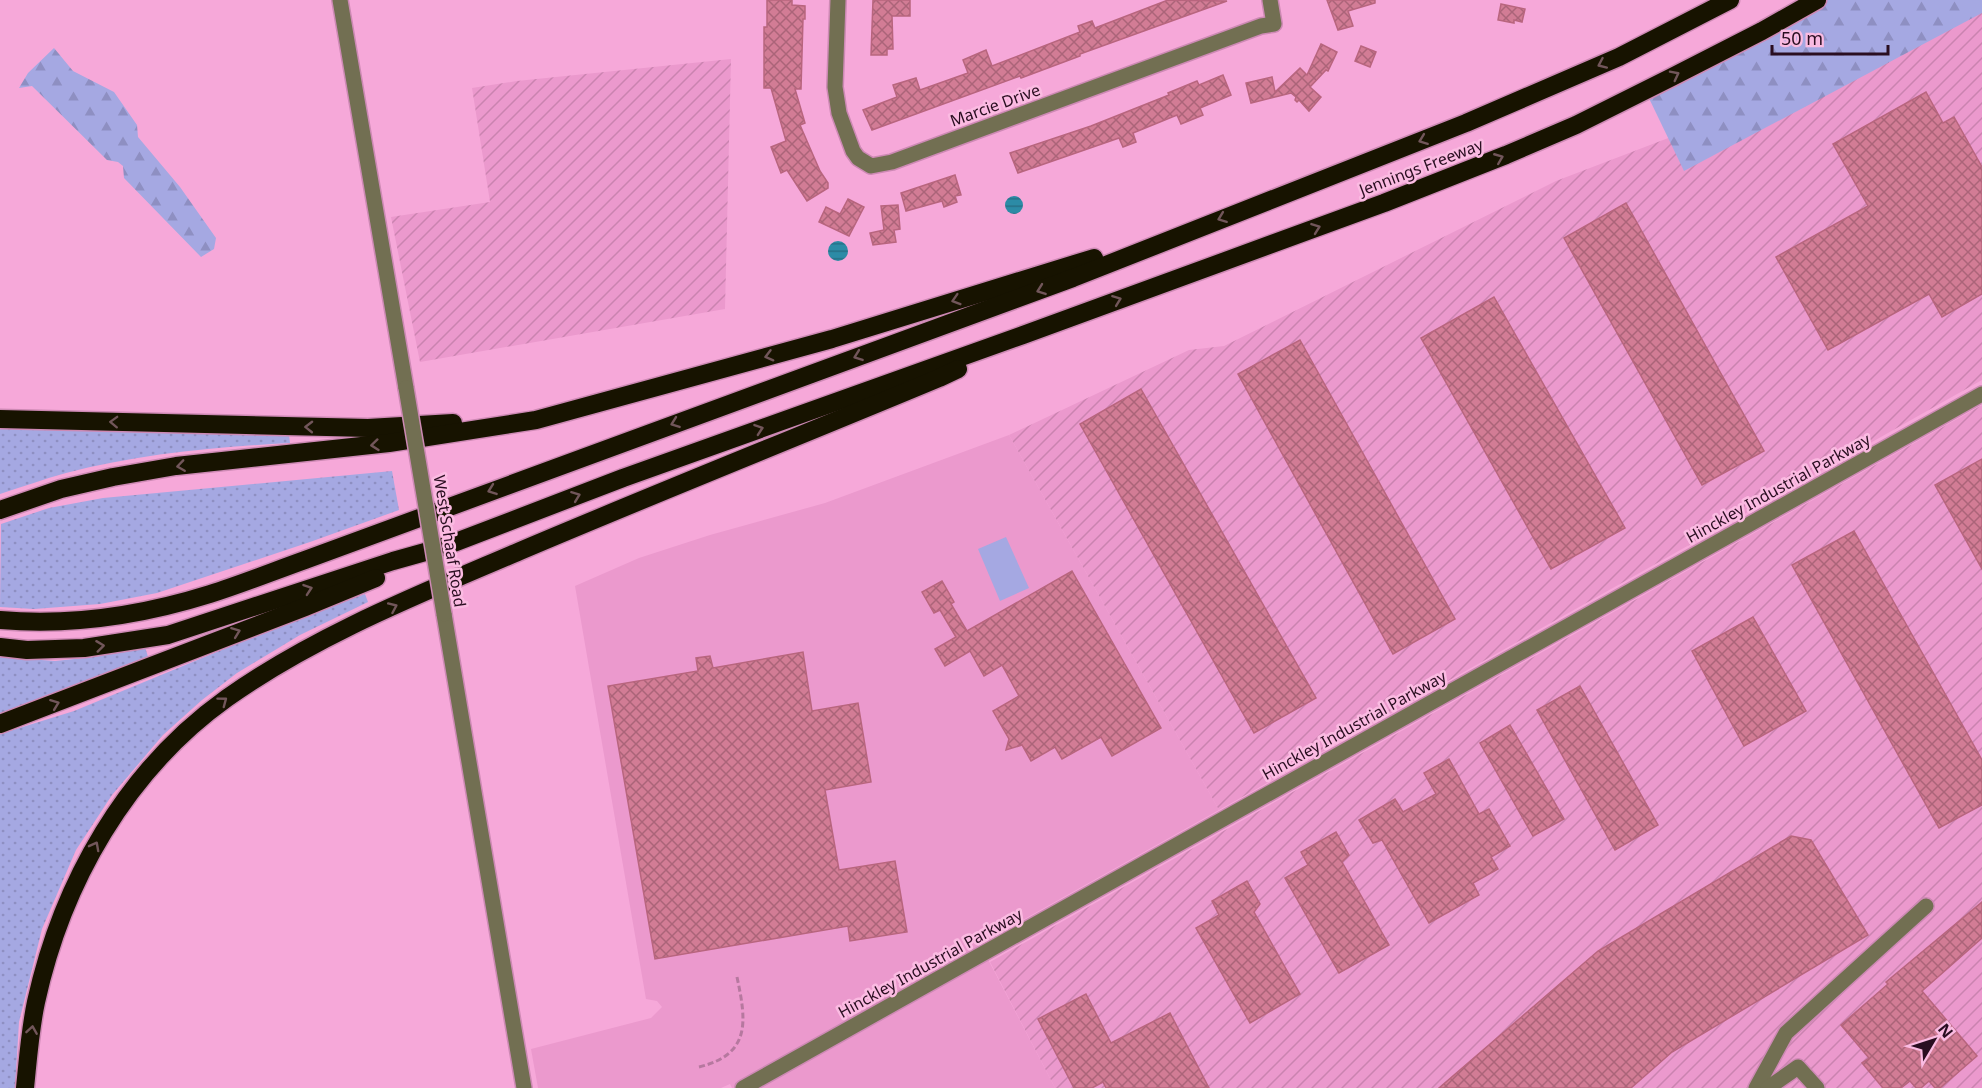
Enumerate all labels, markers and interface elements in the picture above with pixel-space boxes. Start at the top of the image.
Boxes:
scale bar [1772,18,1888,56]
text: 50 m [1781,26,1823,50]
one-way arrow [1598,57,1609,69]
one-way arrow [1669,71,1680,83]
street label: Marcie Drive [947,79,1043,131]
street label: Jennings Freeway [1354,133,1487,201]
one-way arrow [1418,133,1429,145]
one-way arrow [1492,153,1503,165]
one-way arrow [1217,211,1228,223]
one-way arrow [1311,222,1321,235]
one-way arrow [1036,282,1047,295]
one-way arrow [951,293,962,305]
one-way arrow [1111,295,1122,307]
one-way arrow [764,349,775,361]
one-way arrow [853,349,864,362]
one-way arrow [110,416,119,429]
one-way arrow [670,416,681,429]
one-way arrow [305,421,314,433]
one-way arrow [753,424,764,437]
street label: Hinckley Industrial Parkway [1682,428,1875,548]
one-way arrow [371,438,380,451]
one-way arrow [177,459,186,471]
street label: West Schaaf Road [429,473,471,609]
one-way arrow [487,483,498,495]
one-way arrow [570,491,581,503]
one-way arrow [302,584,313,596]
one-way arrow [386,602,397,614]
one-way arrow [231,627,241,640]
one-way arrow [96,640,105,653]
street label: Hinckley Industrial Parkway [1258,665,1451,785]
one-way arrow [216,698,227,709]
one-way arrow [49,699,60,711]
one-way arrow [88,842,99,853]
street label: Hinckley Industrial Parkway [834,903,1027,1023]
north arrow [1904,1010,1964,1070]
text: N [1933,1019,1958,1043]
one-way arrow [25,1025,37,1034]

